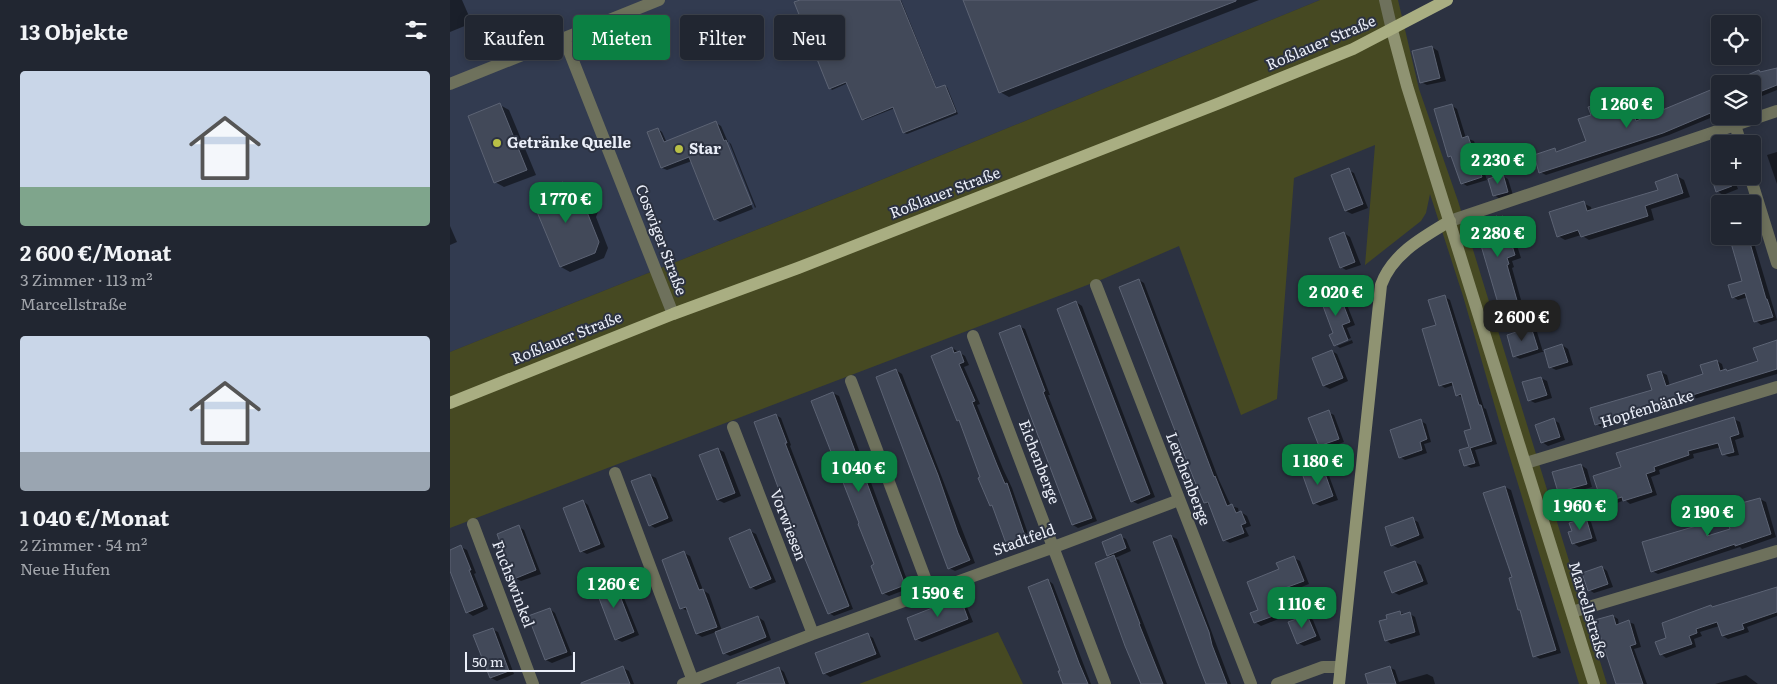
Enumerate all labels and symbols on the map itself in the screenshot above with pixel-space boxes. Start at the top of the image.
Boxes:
street label: Roßlauer Straße [1262,8,1379,75]
pin: 1 260 € [1581,86,1673,129]
place label: Getränke Quelle [507,130,632,153]
place label: Star [689,136,721,159]
marker: Getränke Quelle [491,137,503,149]
pin: 2 230 € [1452,142,1544,185]
marker: Star [673,143,685,155]
street label: Roßlauer Straße [886,160,1003,223]
street label: Coswiger Straße [631,181,694,298]
pin: 1 770 € [520,182,612,224]
pin: 2 280 € [1452,216,1544,258]
pin: 2 020 € [1290,274,1382,317]
pin: 2 600 € [1476,300,1568,342]
street label: Roßlauer Straße [508,304,625,369]
street label: Hopfenbänke [1597,382,1696,433]
street label: Eichenberge [1014,416,1067,507]
street label: Lerchenberge [1161,429,1218,529]
pin: 1 180 € [1272,444,1364,486]
pin: 1 040 € [813,450,905,493]
street label: Vorwiesen [765,485,814,564]
pin: 1 960 € [1534,488,1626,531]
pin: 2 190 € [1662,494,1754,537]
street label: Stadtfeld [989,517,1058,561]
street label: Fuchswinkel [487,536,542,630]
street label: Marcellstraße [1564,558,1615,661]
pin: 1 260 € [568,566,660,609]
pin: 1 590 € [892,576,984,618]
pin: 1 110 € [1256,586,1348,629]
scale bar [465,649,575,672]

